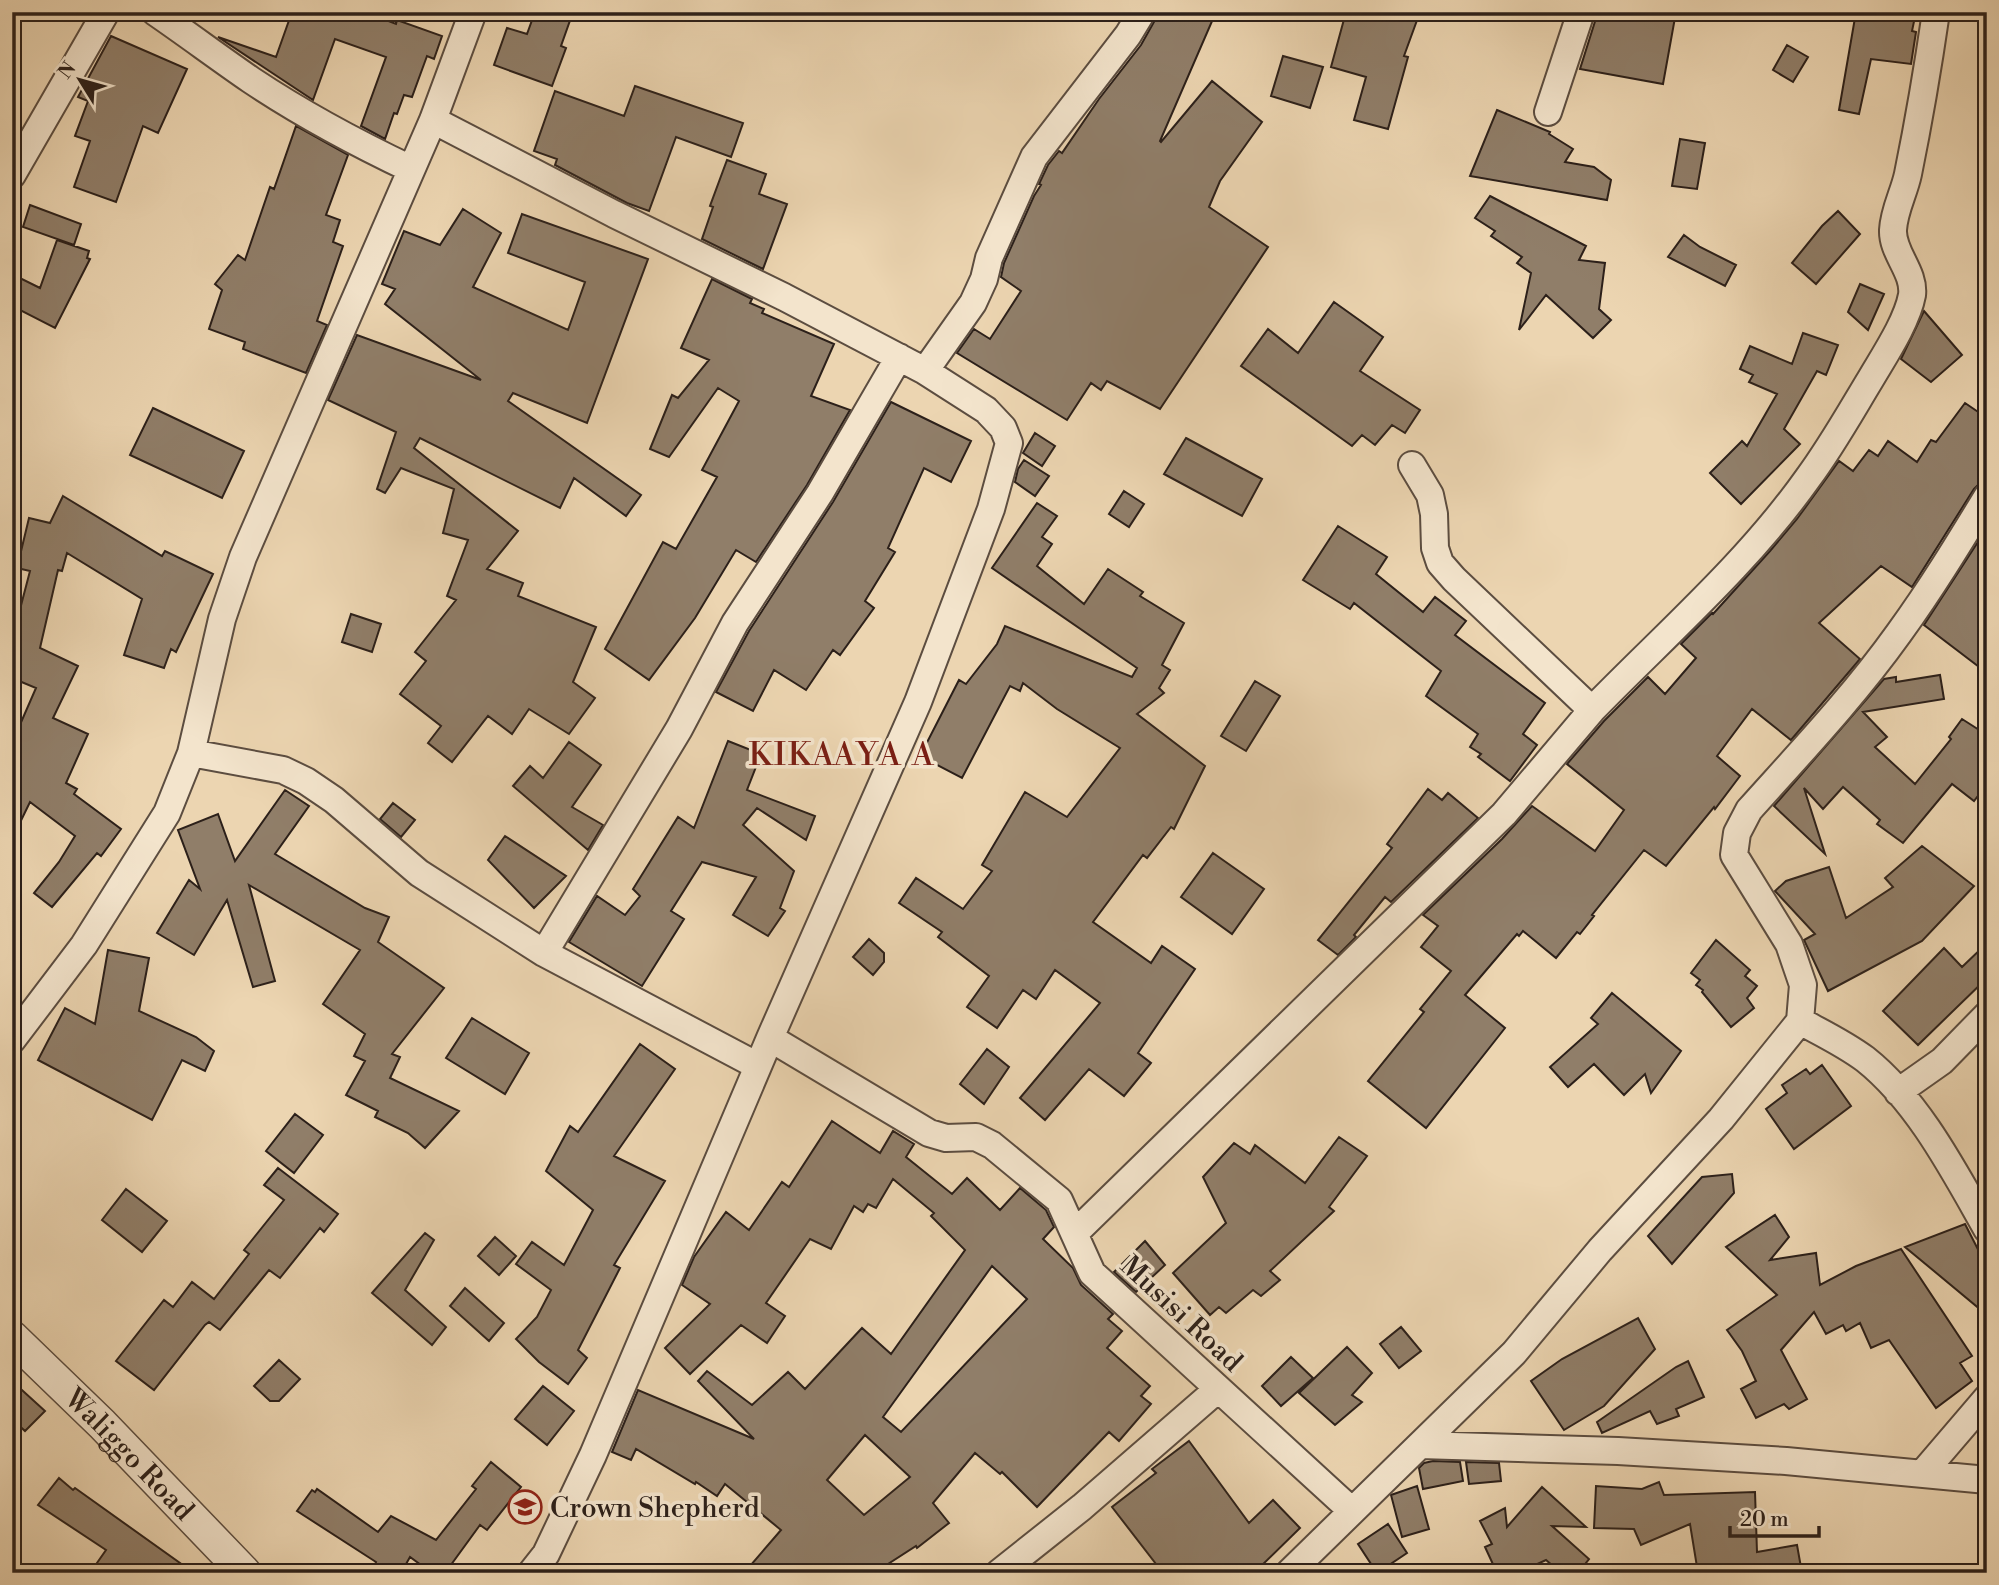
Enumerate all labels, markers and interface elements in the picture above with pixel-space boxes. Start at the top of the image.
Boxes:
north arrow [46,46,116,116]
text: N [53,57,81,84]
district label: KIKAAYA A [748,735,936,775]
street label: Musisi Road [1113,1249,1249,1380]
street label: Waliggo Road [56,1381,201,1528]
school or university icon: Crown Shepherd [506,1488,544,1526]
place label: Crown Shepherd [550,1491,760,1526]
scale bar [1730,1494,1819,1538]
text: 20 m [1740,1507,1789,1533]

